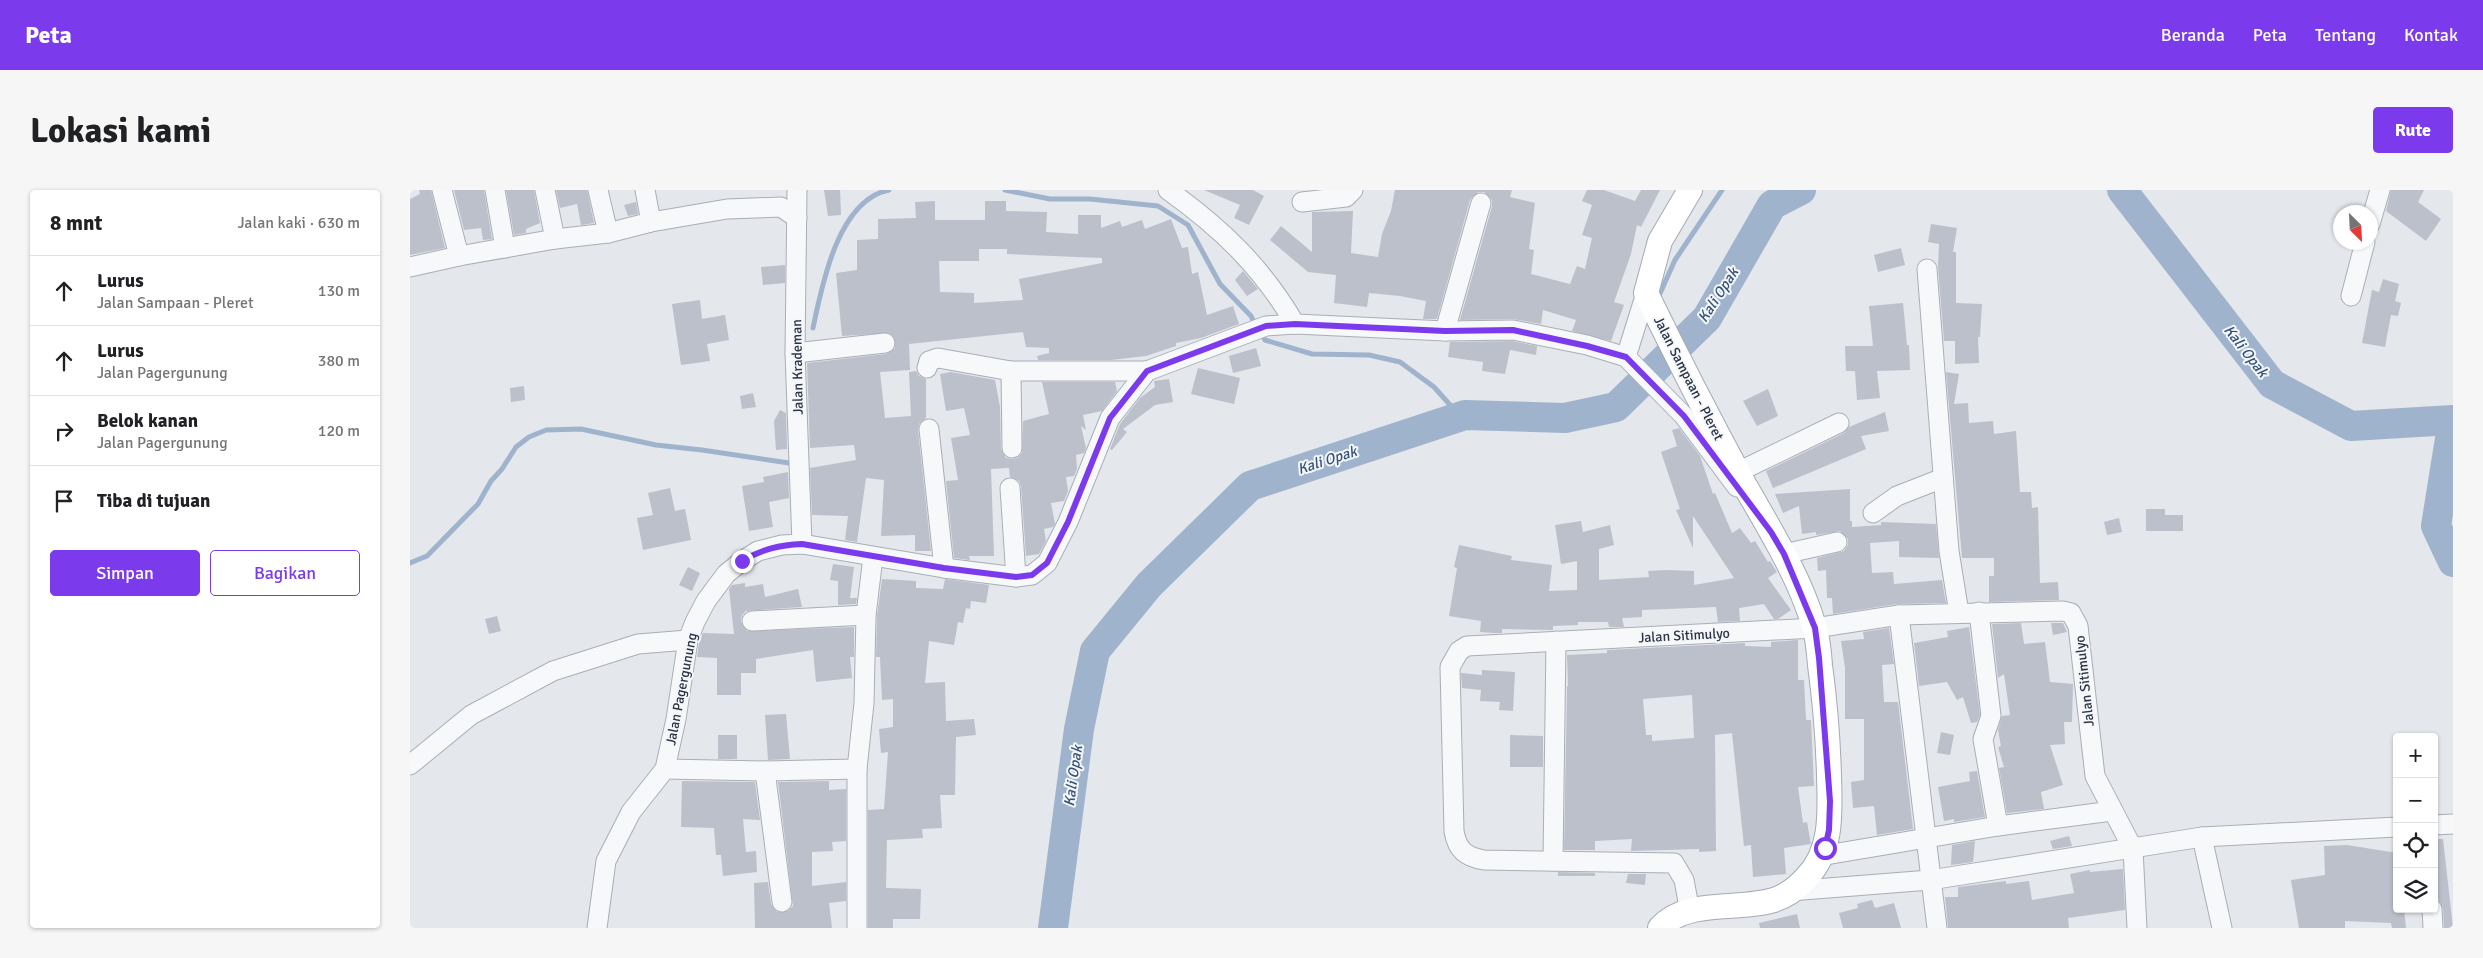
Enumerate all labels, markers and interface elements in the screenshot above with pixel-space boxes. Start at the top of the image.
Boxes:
text: Peta [25,20,72,50]
text: Beranda [2161,24,2225,46]
text: Peta [2253,24,2287,46]
text: Tentang [2315,24,2376,46]
text: Kontak [2404,24,2458,46]
button: Rute [2373,107,2453,153]
text: Lokasi kami [30,109,211,152]
north arrow [2333,205,2378,250]
text: 8 mnt [50,210,102,236]
text: Jalan kaki · 630 m [238,213,360,233]
water label: Kali Opak [1694,263,1743,326]
text: Lurus [97,269,144,293]
icon: ahead [50,277,78,305]
text: 130 m [318,281,360,301]
text: Jalan Sampaan - Pleret [97,293,254,313]
street label: Jalan Sampaan - Pleret [1650,313,1727,443]
street label: Jalan Krademan [788,319,807,415]
water label: Kali Opak [2220,321,2273,382]
text: Lurus [97,339,144,363]
icon: ahead [50,347,78,375]
text: 380 m [318,351,360,371]
text: Jalan Pagergunung [97,363,228,383]
text: Belok kanan [97,409,198,433]
icon: right [50,417,78,445]
text: 120 m [318,421,360,441]
text: Jalan Pagergunung [97,433,228,453]
water label: Kali Opak [1295,442,1360,478]
icon: arrive [50,487,78,515]
text: Tiba di tujuan [97,489,210,513]
button: Simpan [50,550,200,596]
button: Bagikan [210,550,360,596]
route end [731,550,754,573]
street label: Jalan Sitimulyo [1638,625,1730,646]
street label: Jalan Pagergunung [662,631,701,747]
street label: Jalan Sitimulyo [2071,634,2098,727]
map controls [2393,733,2438,913]
button: + [2393,733,2438,778]
water label: Kali Opak [1060,743,1086,808]
button: − [2393,778,2438,823]
button: locate [2393,823,2438,868]
route start [1814,837,1837,860]
button: layers [2393,868,2438,913]

